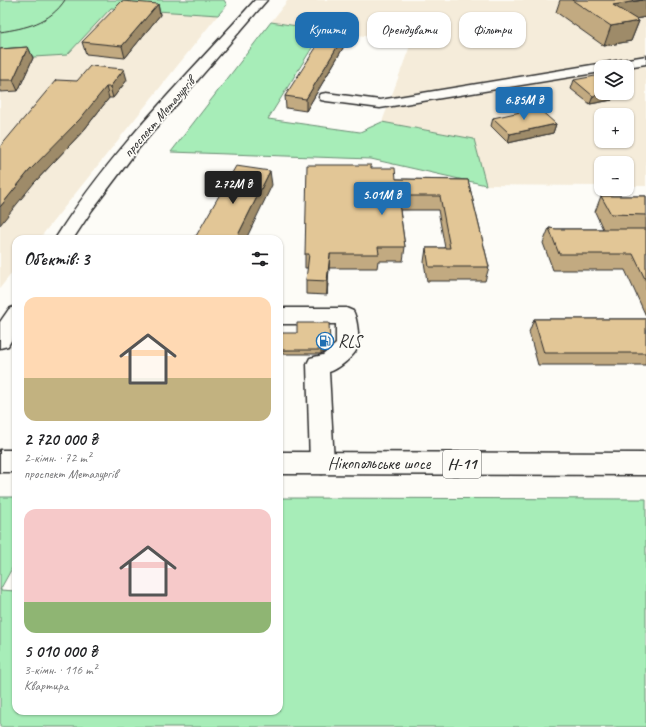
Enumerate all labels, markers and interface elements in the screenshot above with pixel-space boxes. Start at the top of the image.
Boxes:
chip: Купити [295,12,359,48]
chip: Орендувати [367,12,451,48]
chip: Фільтри [459,12,526,48]
map controls [594,60,634,196]
button: layers [594,60,634,100]
street label: проспект Металургів [120,71,201,161]
pin: 6.85M ₴ [487,87,561,121]
text: 6.85M ₴ [505,92,543,108]
button: + [594,108,634,148]
button: − [594,156,634,196]
pin: 2.72M ₴ [196,171,270,205]
text: 2.72M ₴ [214,176,252,192]
pin: 5.01M ₴ [345,182,419,216]
text: 5.01M ₴ [363,187,401,203]
icon: filters [249,248,271,270]
text: Об’єктів: 3 [24,249,90,270]
icon: home [112,323,184,395]
fuel station icon: RLS [315,331,335,351]
place label: RLS [338,331,364,352]
text: 2 720 000 ₴ [24,429,98,450]
text: 2-кімн. · 72 m² [24,450,91,466]
road number: Н-11 [443,450,481,478]
street label: Нікопольське шосе [328,453,432,474]
text: проспект Металургів [24,466,117,482]
icon: home [112,535,184,607]
text: 5 010 000 ₴ [24,641,97,662]
text: 3-кімн. · 116 m² [24,662,97,678]
text: Квартира [24,678,68,694]

